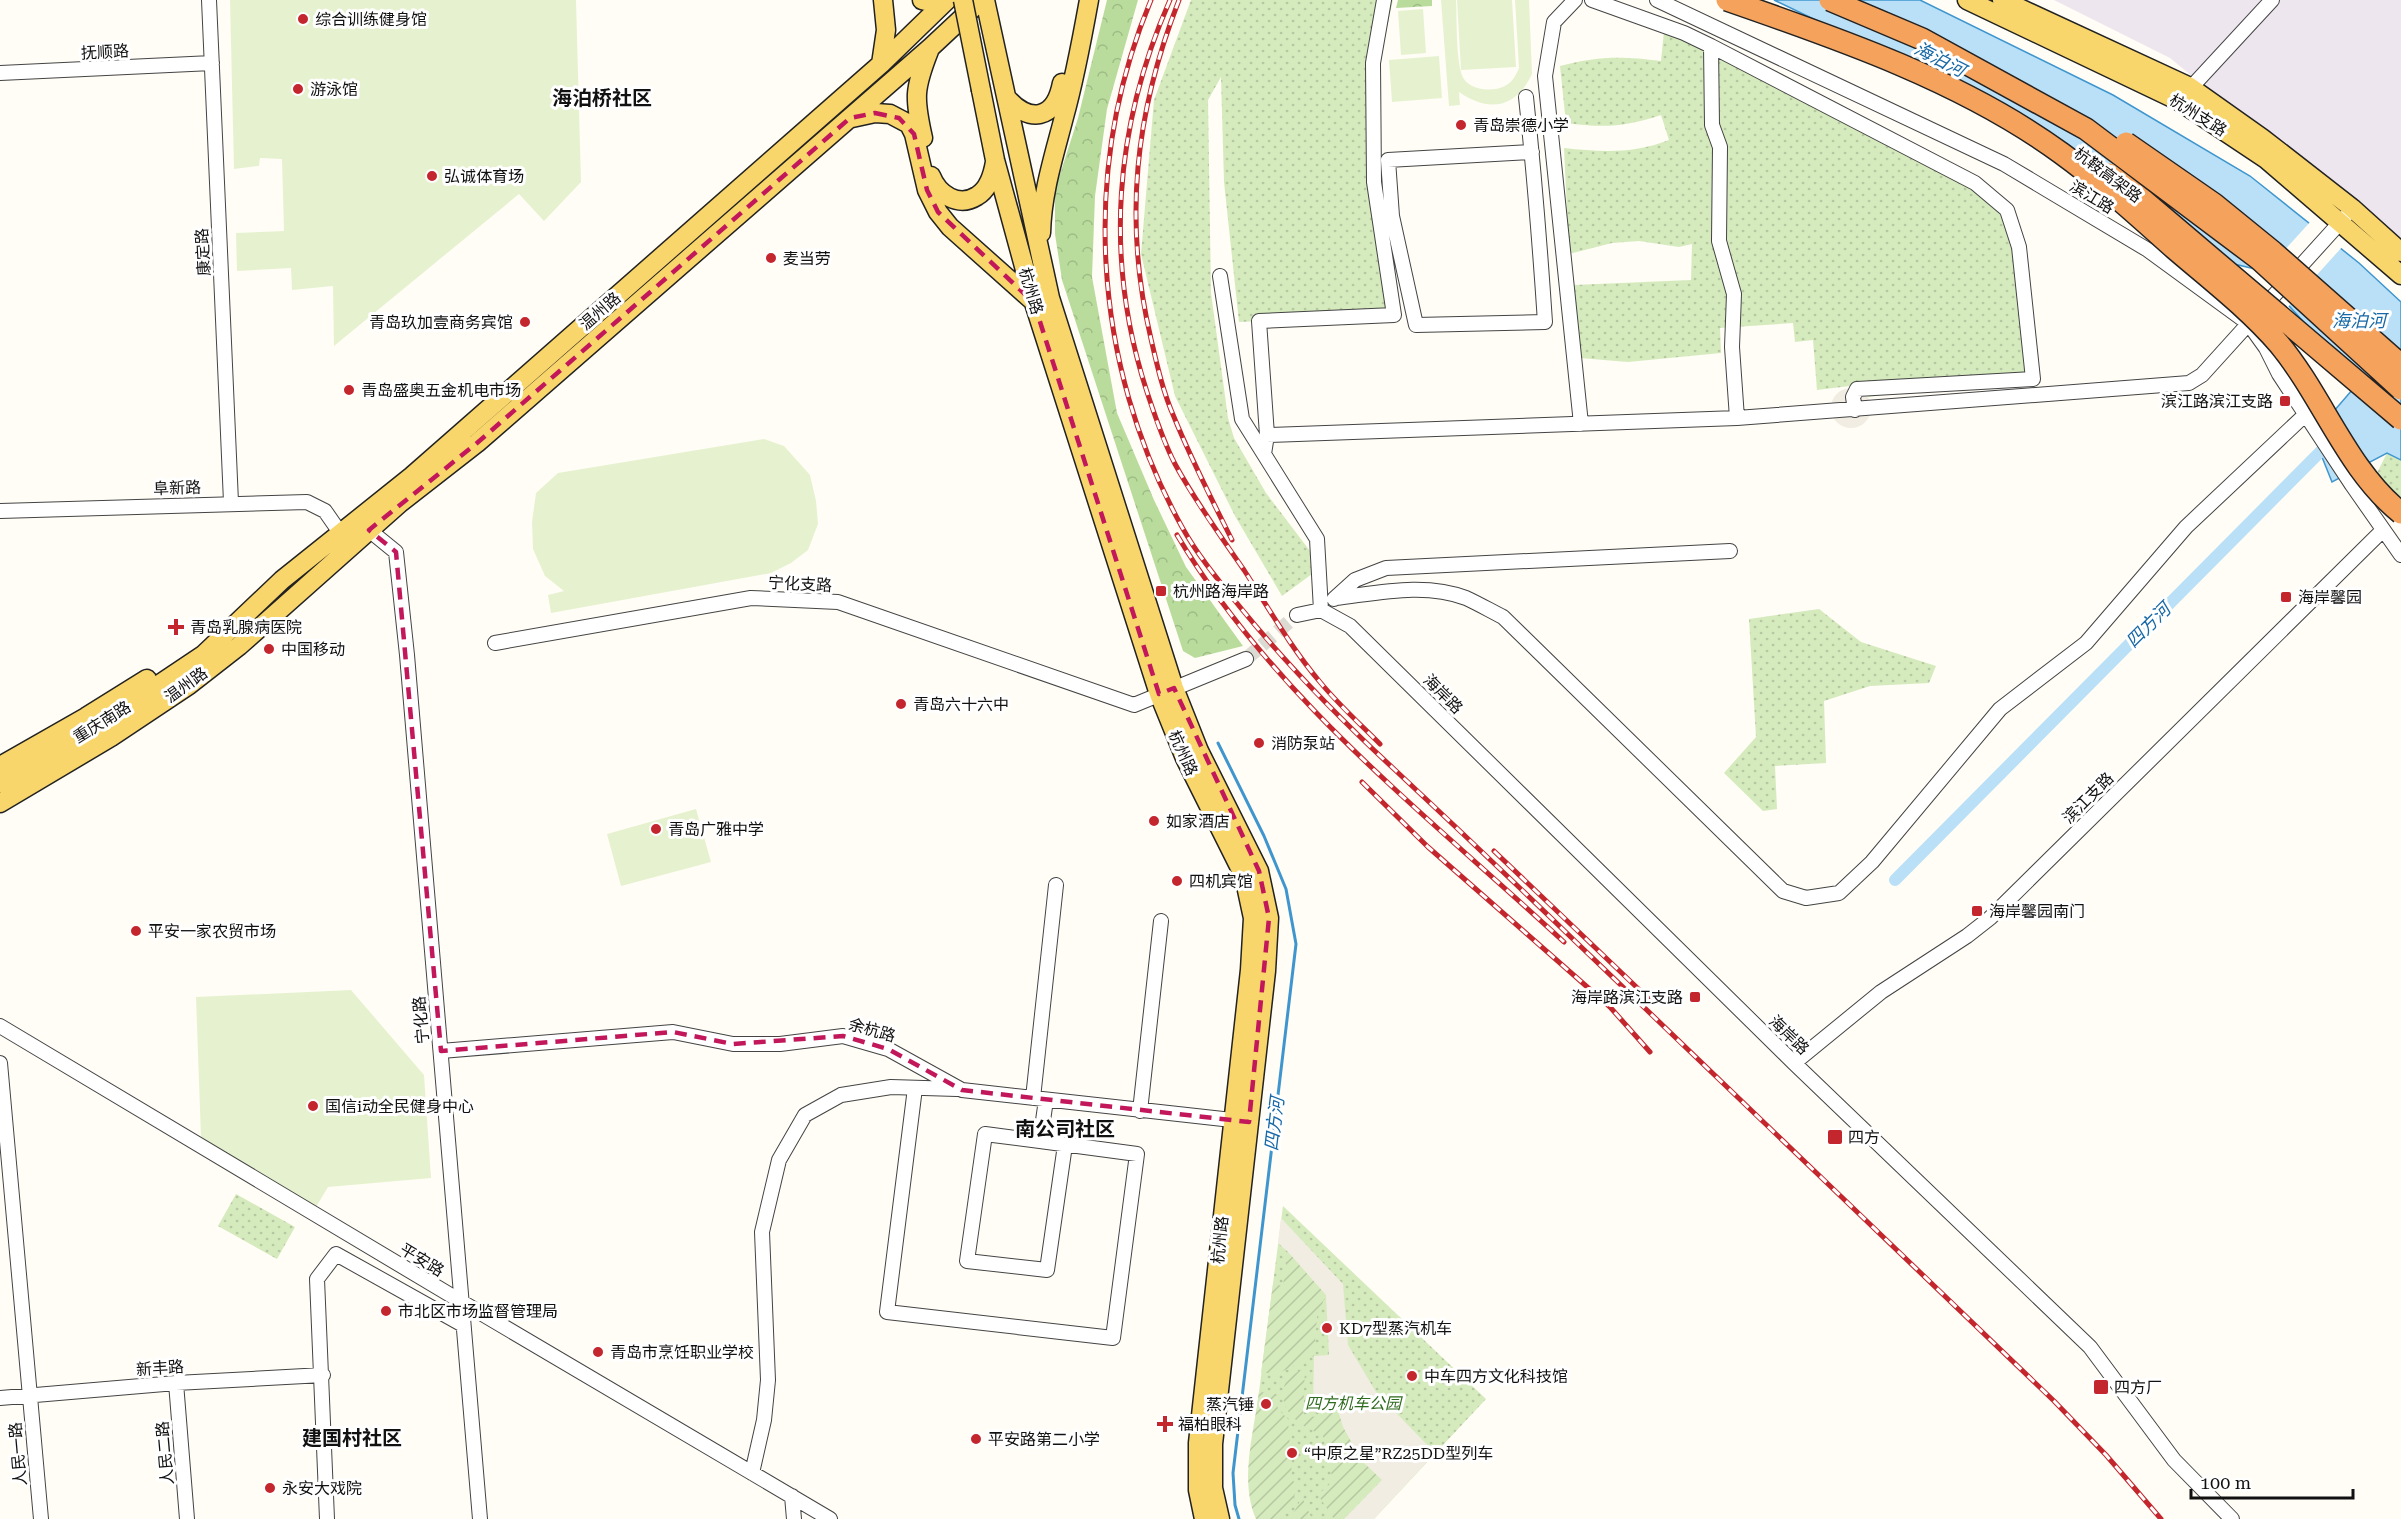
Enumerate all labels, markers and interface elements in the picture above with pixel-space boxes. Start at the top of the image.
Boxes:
place label: 综合训练健身馆 [315,10,427,29]
marker: 综合训练健身馆 [296,12,310,26]
water label: 海泊河 [1911,37,1971,82]
street label: 抚顺路 [81,41,129,63]
place label: 游泳馆 [310,80,358,99]
marker: 游泳馆 [291,82,305,96]
district label: 海泊桥社区 [552,86,652,110]
street label: 杭州支路 [2166,90,2230,140]
place label: 青岛崇德小学 [1473,116,1569,135]
marker: 青岛崇德小学 [1454,118,1468,132]
street label: 杭鞍高架路 [2070,143,2146,207]
place label: 弘诚体育场 [444,167,524,186]
marker: 弘诚体育场 [425,169,439,183]
street label: 滨江路 [2067,176,2117,218]
street label: 康定路 [192,228,214,276]
place label: 麦当劳 [783,249,831,268]
marker: 麦当劳 [764,251,778,265]
street label: 杭州路 [1015,265,1047,317]
street label: 温州路 [576,288,624,334]
water label: 海泊河 [2332,310,2389,331]
place label: 青岛玖加壹商务宾馆 [369,313,513,332]
marker: 青岛玖加壹商务宾馆 [518,315,532,329]
place label: 青岛盛奥五金机电市场 [361,381,521,400]
marker: 青岛盛奥五金机电市场 [342,383,356,397]
place label: 滨江路滨江支路 [2161,392,2273,411]
marker: 滨江路滨江支路 [2278,394,2292,408]
street label: 阜新路 [153,478,201,498]
street label: 宁化支路 [768,573,832,595]
place label: 杭州路海岸路 [1173,582,1269,601]
marker: 杭州路海岸路 [1154,584,1168,598]
place label: 海岸馨园 [2298,588,2362,607]
marker: 海岸馨园 [2279,590,2293,604]
water label: 四方河 [2121,596,2177,652]
marker: 青岛乳腺病医院 [167,618,185,636]
place label: 青岛乳腺病医院 [190,618,302,637]
place label: 中国移动 [281,640,345,659]
marker: 中国移动 [262,642,276,656]
street label: 温州路 [161,663,211,707]
street label: 海岸路 [1419,670,1467,718]
place label: 青岛六十六中 [913,695,1009,714]
street label: 重庆南路 [70,697,134,747]
marker: 青岛六十六中 [894,697,908,711]
street label: 杭州路 [1165,727,1201,779]
place label: 消防泵站 [1271,734,1335,753]
marker: 消防泵站 [1252,736,1266,750]
street label: 滨江支路 [2059,769,2117,827]
place label: 如家酒店 [1166,812,1230,831]
marker: 如家酒店 [1147,814,1161,828]
place label: 青岛广雅中学 [668,820,764,839]
marker: 青岛广雅中学 [649,822,663,836]
place label: 四机宾馆 [1189,872,1253,891]
marker: 四机宾馆 [1170,874,1184,888]
place label: 海岸馨园南门 [1989,902,2085,921]
marker: 海岸馨园南门 [1970,904,1984,918]
place label: 平安一家农贸市场 [148,922,276,941]
marker: 平安一家农贸市场 [129,924,143,938]
place label: 海岸路滨江支路 [1571,988,1683,1007]
marker: 海岸路滨江支路 [1688,990,1702,1004]
street label: 宁化路 [409,995,433,1045]
street label: 海岸路 [1765,1011,1813,1059]
street label: 余杭路 [846,1014,898,1046]
water label: 四方河 [1260,1093,1288,1152]
place label: 国信i动全民健身中心 [325,1097,474,1116]
marker: 国信i动全民健身中心 [306,1099,320,1113]
district label: 南公司社区 [1015,1117,1115,1141]
marker: 四方 [1826,1128,1844,1146]
place label: 四方 [1848,1128,1880,1147]
street label: 杭州路 [1208,1215,1232,1265]
street label: 平安路 [397,1239,447,1281]
place label: 市北区市场监督管理局 [398,1302,558,1321]
marker: 市北区市场监督管理局 [379,1304,393,1318]
place label: KD7型蒸汽机车 [1339,1319,1452,1338]
marker: KD7型蒸汽机车 [1320,1321,1334,1335]
place label: 青岛市烹饪职业学校 [610,1343,754,1362]
marker: 青岛市烹饪职业学校 [591,1345,605,1359]
street label: 新丰路 [135,1357,185,1379]
place label: 中车四方文化科技馆 [1424,1367,1568,1386]
marker: 中车四方文化科技馆 [1405,1369,1419,1383]
marker: 四方厂 [2092,1378,2110,1396]
place label: 四方厂 [2114,1378,2162,1397]
park label: 四方机车公园 [1305,1394,1403,1413]
place label: 蒸汽锤 [1206,1395,1254,1414]
marker: 蒸汽锤 [1259,1397,1273,1411]
marker: 福柏眼科 [1156,1415,1174,1433]
place label: 福柏眼科 [1178,1415,1242,1434]
street label: 人民二路 [153,1420,177,1486]
street label: 人民一路 [6,1421,30,1487]
district label: 建国村社区 [302,1426,402,1450]
place label: 平安路第二小学 [988,1430,1100,1449]
marker: 平安路第二小学 [969,1432,983,1446]
place label: “中原之星”RZ25DD型列车 [1304,1444,1493,1463]
marker: “中原之星”RZ25DD型列车 [1285,1446,1299,1460]
scale bar [2191,1462,2353,1500]
text: 100 m [2200,1472,2251,1493]
place label: 永安大戏院 [282,1479,362,1498]
marker: 永安大戏院 [263,1481,277,1495]

